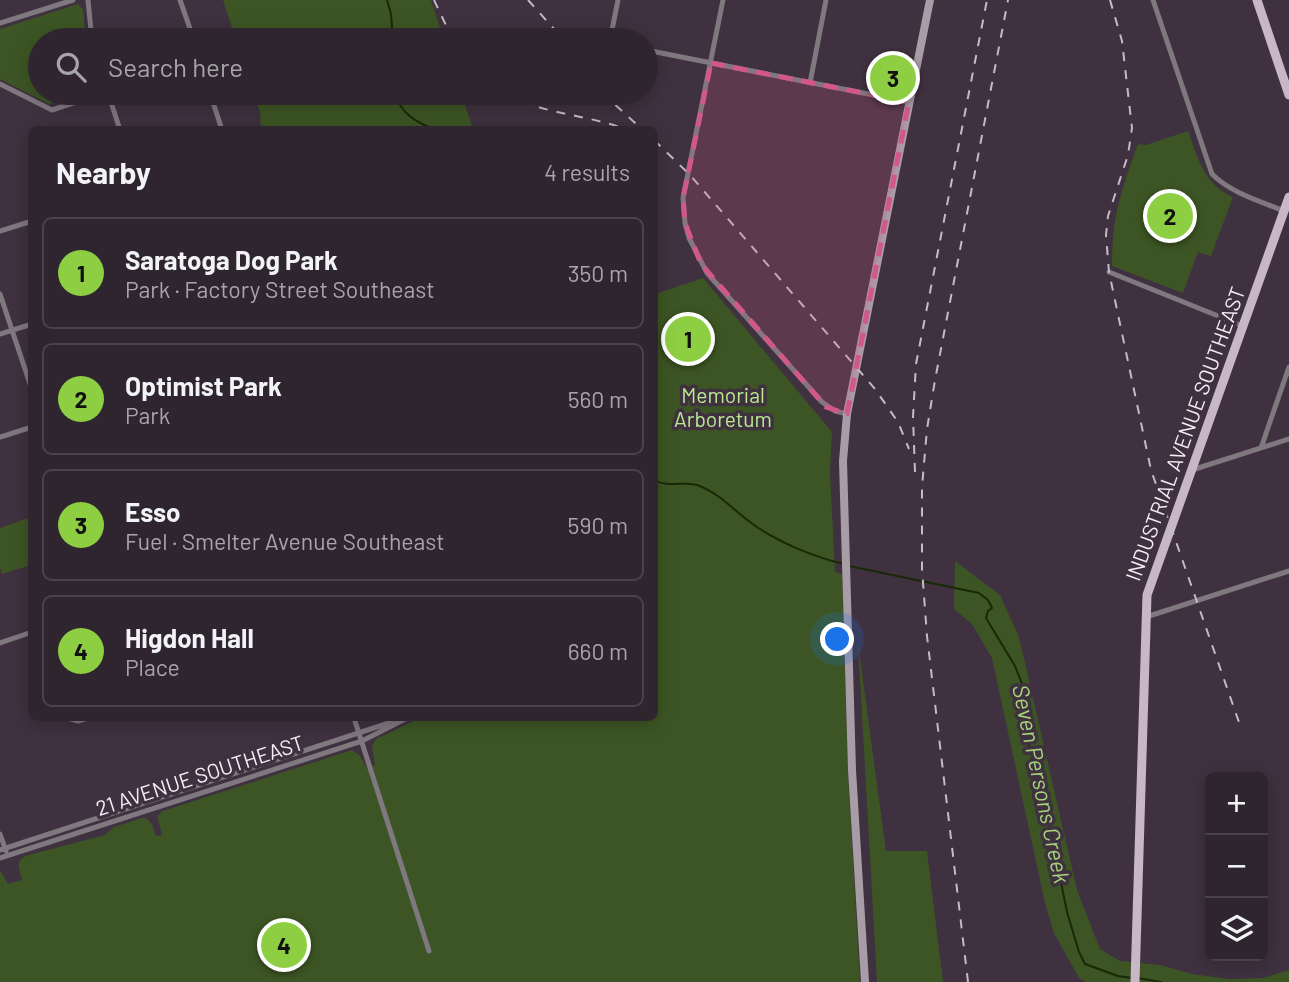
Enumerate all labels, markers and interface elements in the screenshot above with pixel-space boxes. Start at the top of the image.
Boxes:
search box [28,28,658,105]
icon: search [52,48,90,86]
text: Search here [108,51,243,82]
pin: 3 [870,52,916,104]
text: Nearby [56,154,151,190]
text: 4 results [544,158,630,186]
pin: 2 [1147,190,1193,242]
text: Saratoga Dog Park [125,244,338,275]
text: 1 [77,259,85,287]
text: 350 m [568,259,628,287]
text: Park · Factory Street Southeast [125,275,435,303]
street label: INDUSTRIAL AVENUE SOUTHEAST [1120,283,1250,584]
pin: 1 [665,313,711,365]
text: Optimist Park [125,370,282,401]
park label: Memorial Arboretum [674,382,772,431]
text: 2 [75,385,87,413]
text: 560 m [568,385,628,413]
text: Park [125,401,170,429]
text: Esso [125,496,181,527]
text: 3 [75,511,87,539]
text: 590 m [568,511,628,539]
text: Fuel · Smelter Avenue Southeast [125,527,445,555]
text: Higdon Hall [125,622,254,653]
your location [820,622,854,656]
text: 4 [74,637,88,665]
text: 660 m [568,637,628,665]
text: Place [125,653,180,681]
water label: Seven Persons Creek [1007,682,1077,886]
street label: 21 AVENUE SOUTHEAST [93,729,307,820]
map controls [1205,772,1268,961]
button: + [1205,772,1268,835]
button: − [1205,835,1268,898]
button: layers [1205,898,1268,961]
pin: 4 [261,919,307,971]

